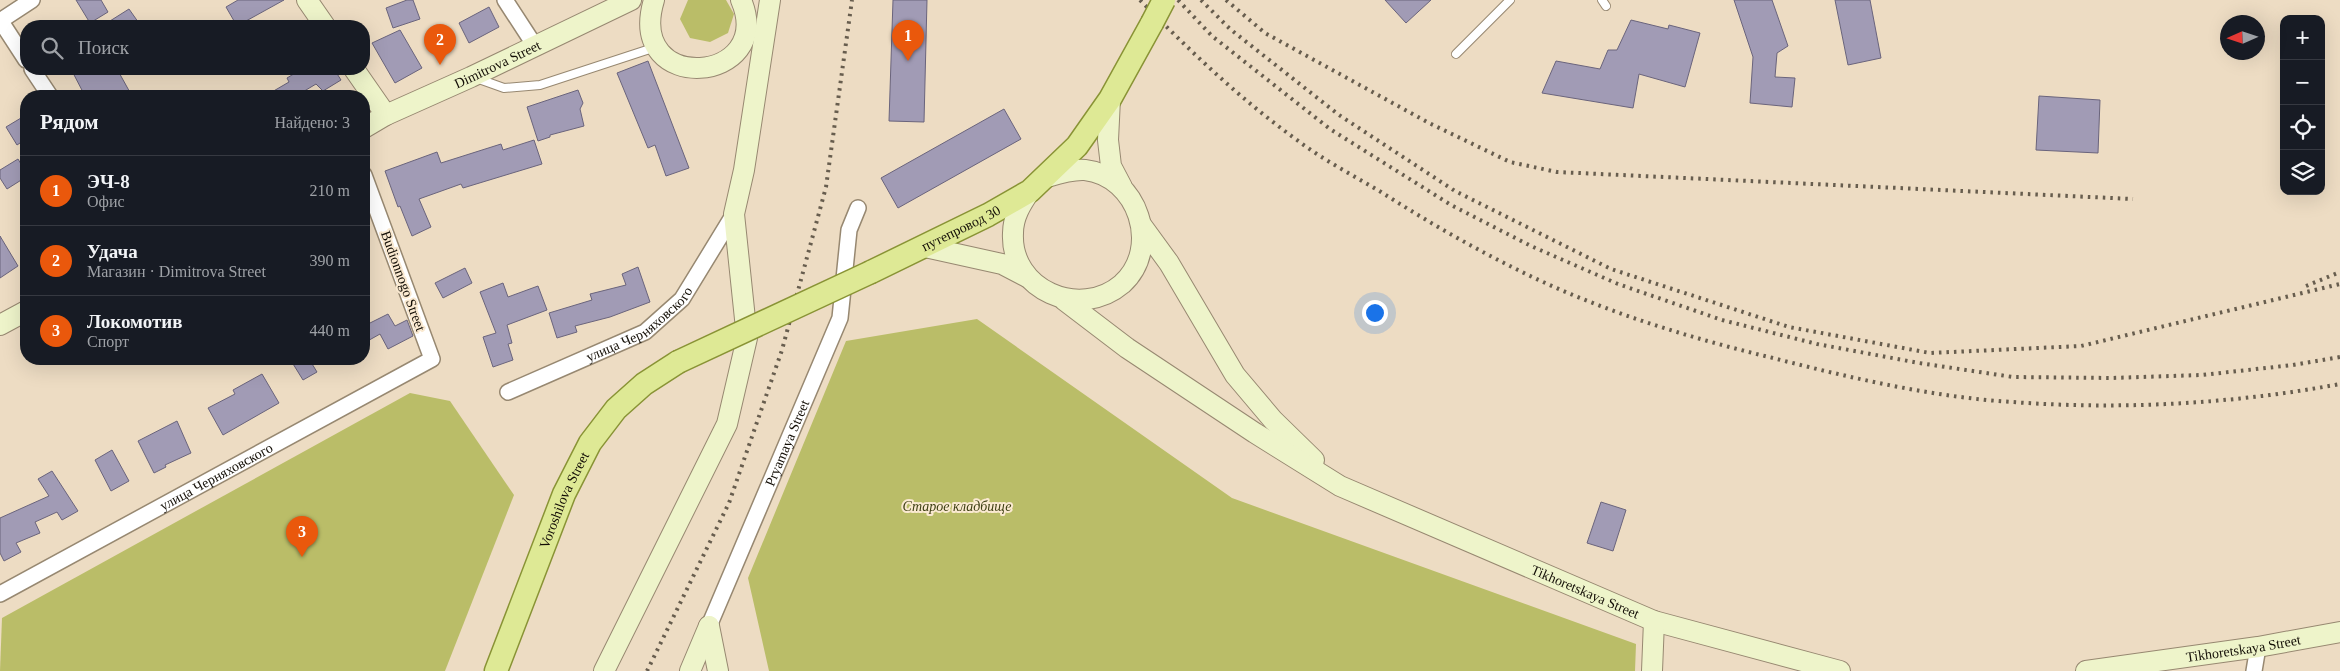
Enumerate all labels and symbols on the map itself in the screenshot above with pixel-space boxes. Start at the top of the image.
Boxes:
north arrow [2220,15,2265,60]
pin: 1 [892,20,924,61]
pin: 2 [424,24,456,65]
street label: Dimitrova Street [452,37,543,91]
street label: путепровод 30 [919,202,1003,254]
street label: Budionnogo Street [378,229,428,333]
street label: улица Черняховского [584,284,695,364]
your location [1362,300,1388,326]
street label: Pryamaya Street [762,397,812,488]
street label: улица Черняховского [157,440,275,513]
street label: Voroshilova Street [536,449,592,550]
park label: Старое кладбище [903,499,1011,514]
pin: 3 [286,516,318,557]
street label: Tikhoretskaya Street [1529,562,1642,621]
street label: Tikhoretskaya Street [2185,632,2302,664]

